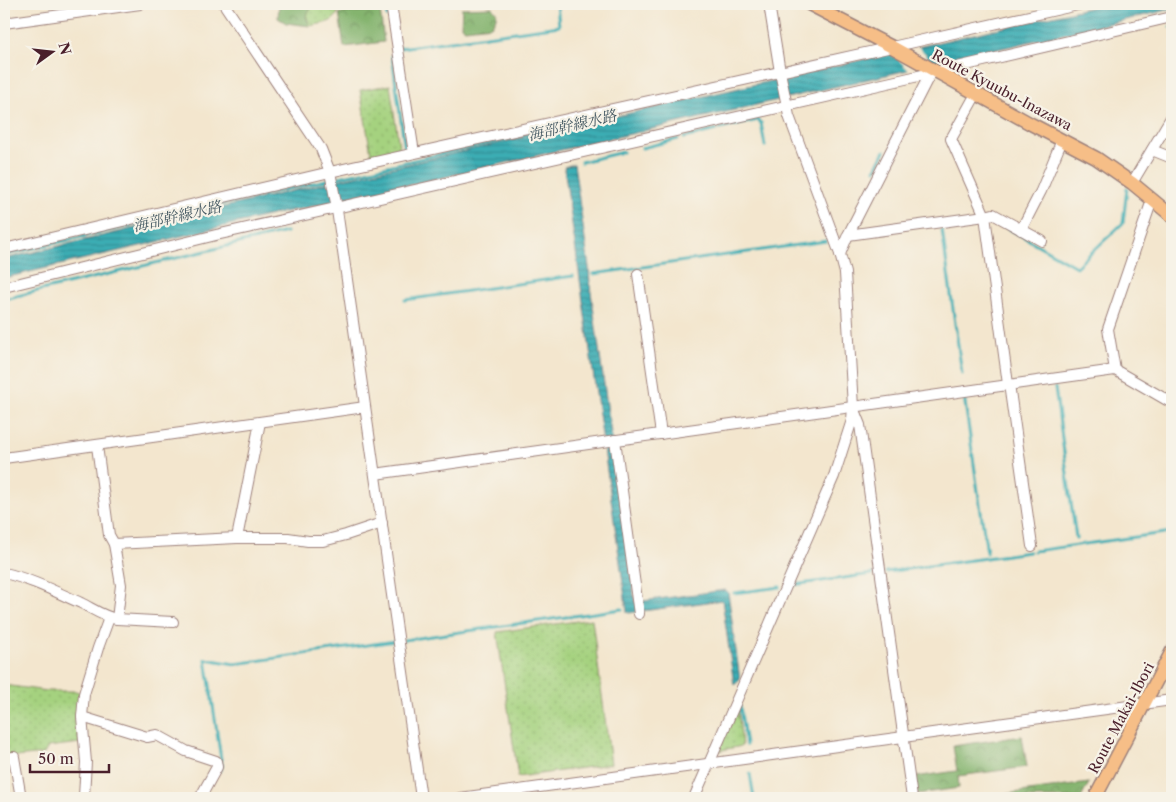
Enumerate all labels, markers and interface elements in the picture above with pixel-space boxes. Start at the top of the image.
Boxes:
north arrow [28,28,78,78]
text: N [54,40,75,57]
street label: Route Kyuubu-Inazawa [929,45,1076,135]
water label: 海部幹線水路 [526,105,619,144]
water label: 海部幹線水路 [131,196,224,235]
street label: Route Makai-Ibori [1084,659,1158,777]
scale bar [30,742,109,774]
text: 50 m [38,749,74,768]

